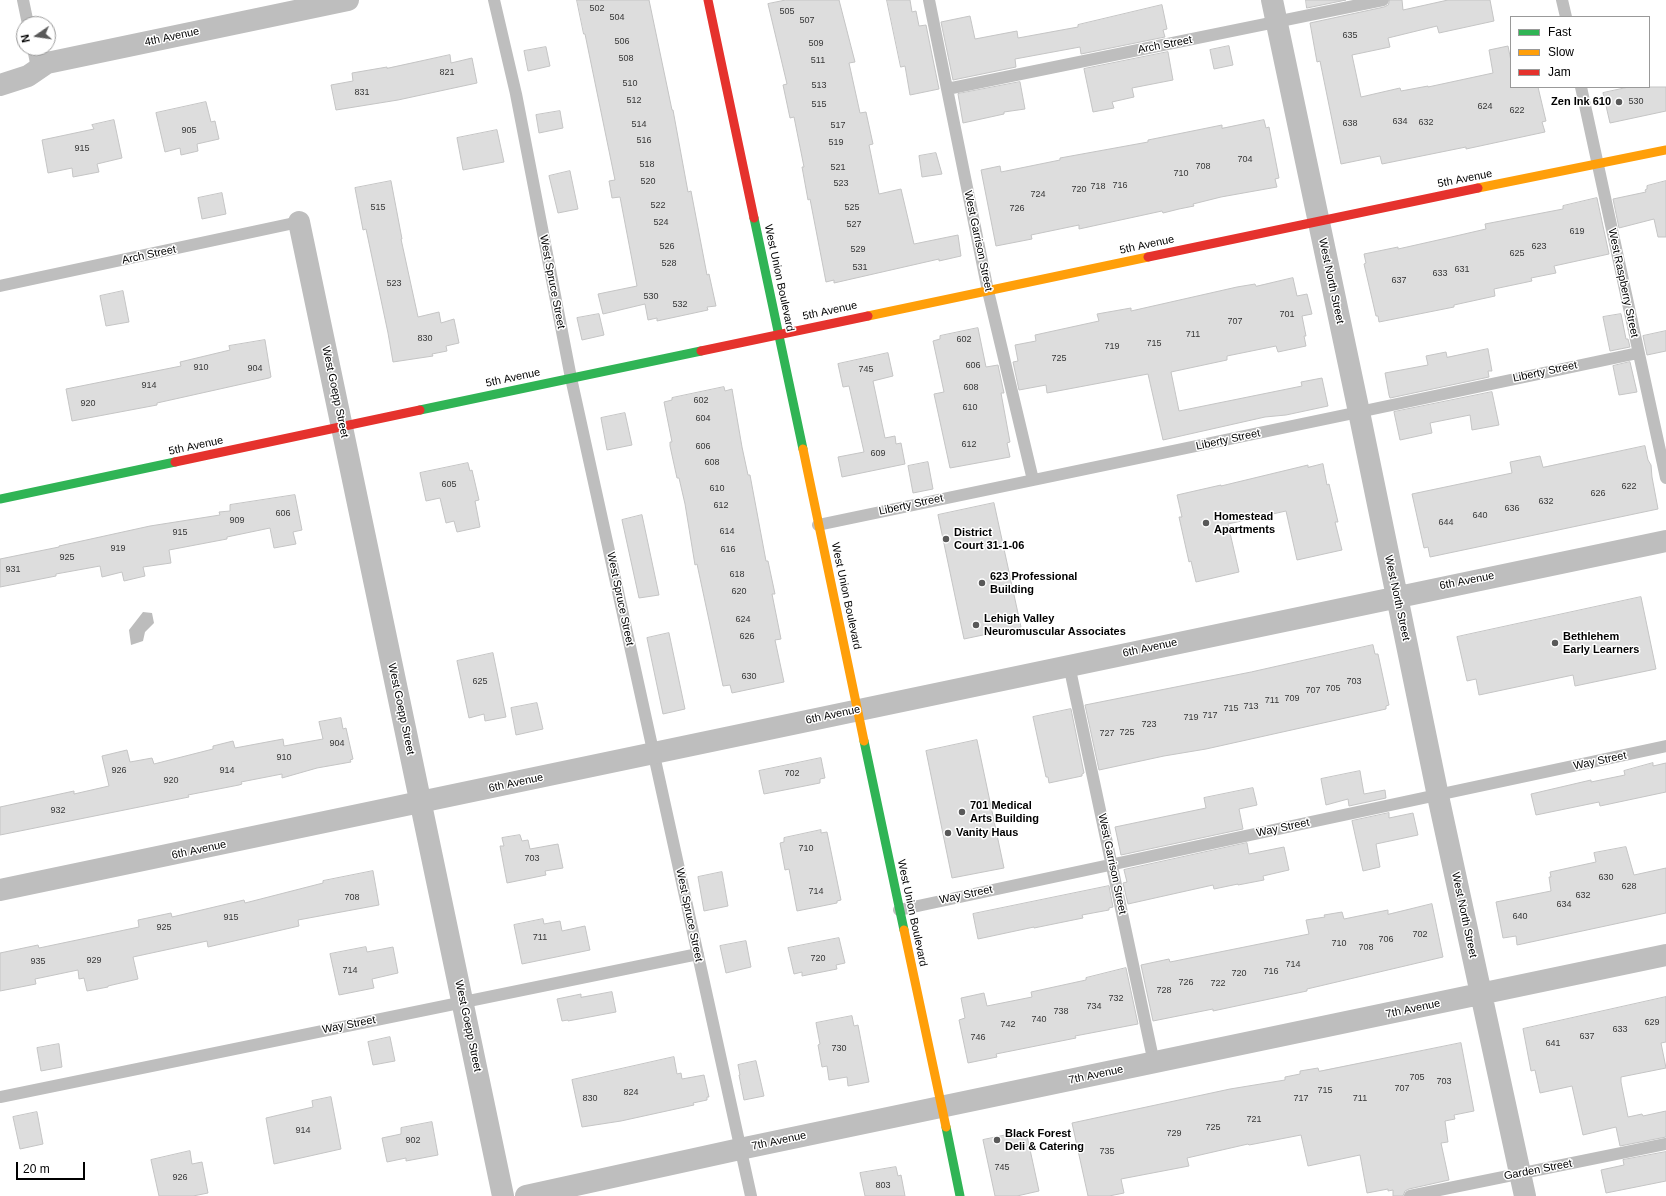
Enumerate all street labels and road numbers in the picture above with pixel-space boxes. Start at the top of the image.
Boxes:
street label: 4th Avenue [144,25,200,49]
street label: Arch Street [1137,33,1193,57]
street label: 5th Avenue [1437,167,1493,191]
street label: West Garrison Street [961,189,995,293]
street label: West Union Boulevard [761,223,797,333]
street label: West Raspberry Street [1605,227,1641,339]
street label: 5th Avenue [1119,233,1175,257]
street label: West Spruce Street [536,234,568,330]
street label: West North Street [1315,237,1347,325]
street label: Arch Street [121,243,177,267]
street label: 5th Avenue [802,299,858,323]
street label: West Goepp Street [319,345,351,439]
street label: Liberty Street [1512,359,1578,385]
street label: 5th Avenue [485,366,541,390]
street label: Liberty Street [1195,427,1261,453]
street label: 5th Avenue [168,434,224,458]
street label: Liberty Street [878,492,944,518]
street label: West Union Boulevard [828,541,864,651]
street label: West Spruce Street [604,551,636,647]
street label: West North Street [1381,554,1413,642]
street label: 6th Avenue [1439,569,1495,593]
street label: 6th Avenue [1122,636,1178,660]
street label: West Goepp Street [385,662,417,756]
street label: 6th Avenue [805,703,861,727]
street label: Way Street [1572,749,1628,773]
street label: 6th Avenue [488,771,544,795]
street label: West Garrison Street [1095,812,1129,916]
street label: Way Street [1255,816,1311,840]
street label: 6th Avenue [171,838,227,862]
street label: West Union Boulevard [894,858,930,968]
street label: West Spruce Street [673,867,705,963]
street label: West North Street [1448,871,1480,959]
street label: Way Street [938,883,994,907]
street label: West Goepp Street [452,979,484,1073]
street label: 7th Avenue [1385,997,1441,1021]
street label: Way Street [321,1013,377,1037]
street label: 7th Avenue [1068,1063,1124,1087]
street label: 7th Avenue [751,1129,807,1153]
street label: Garden Street [1503,1157,1573,1183]

